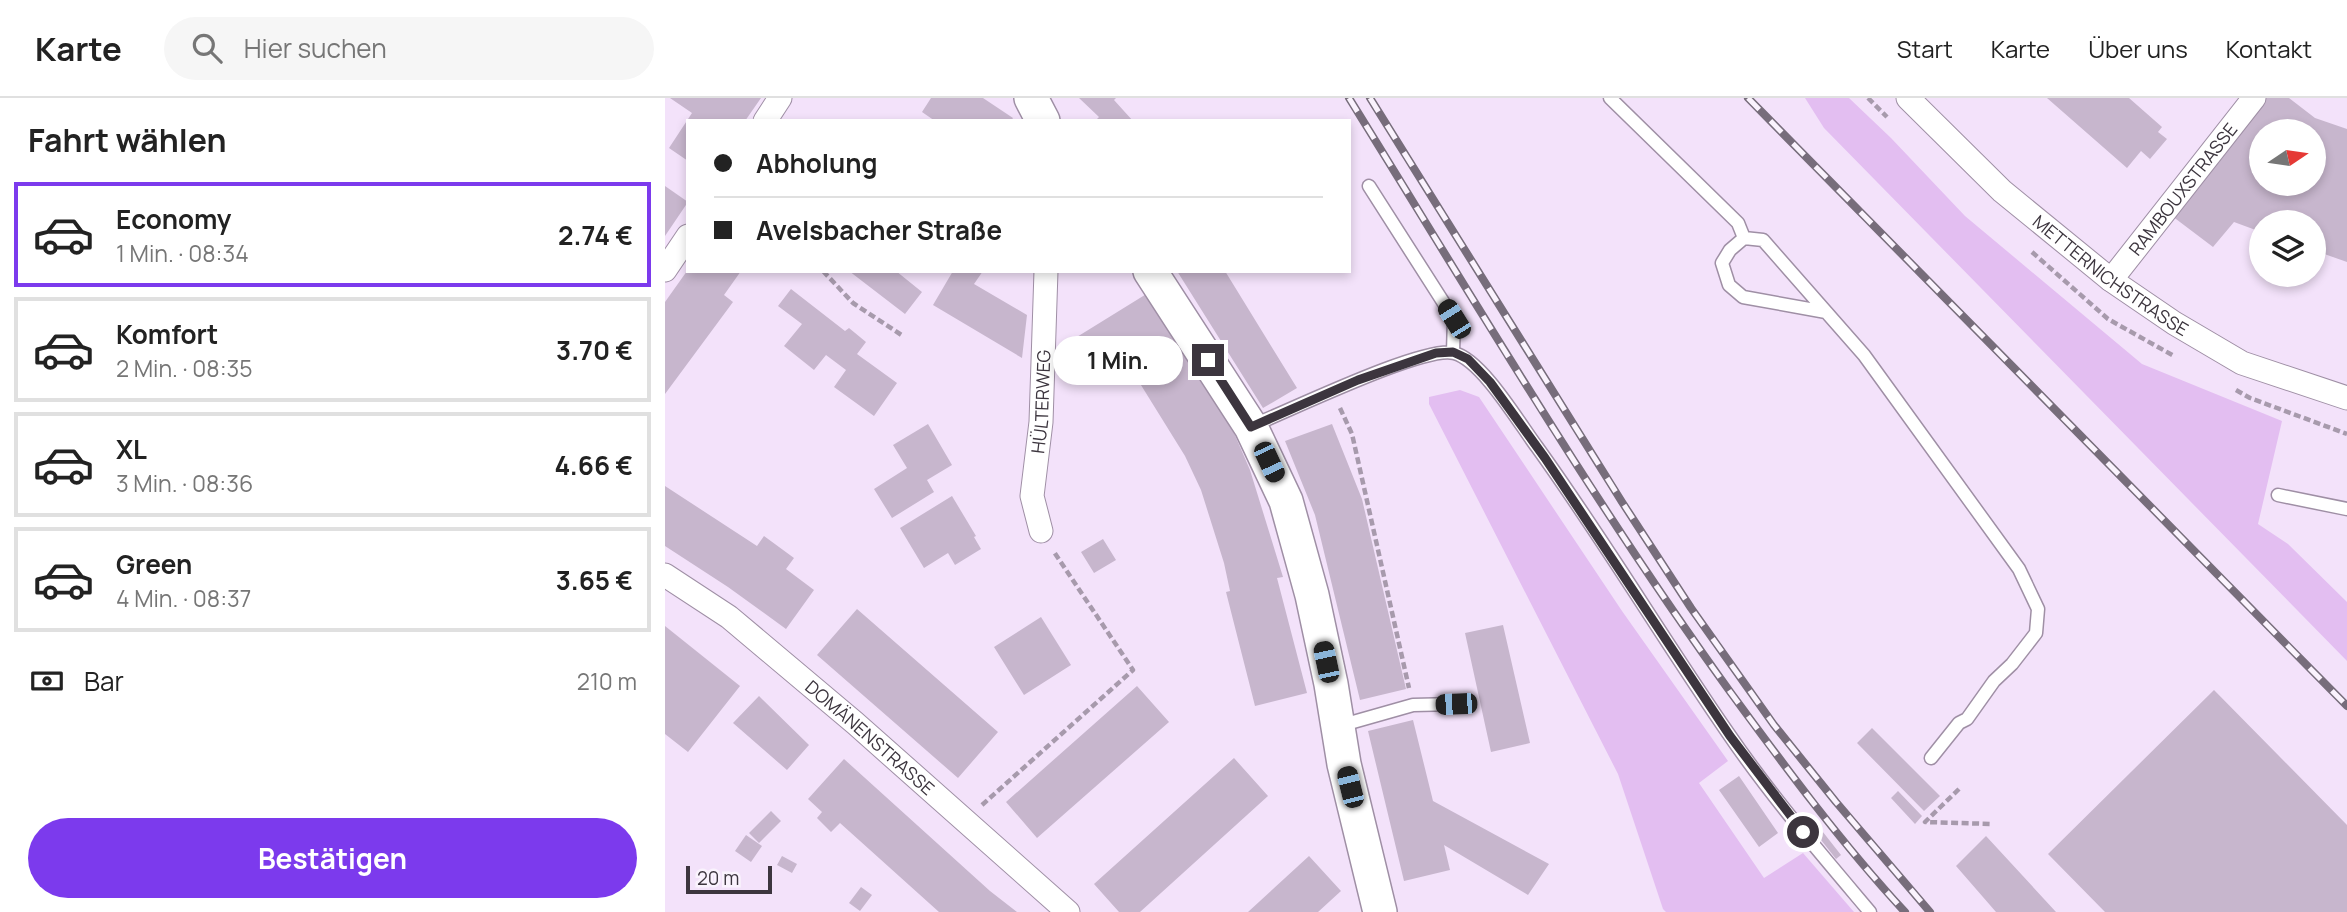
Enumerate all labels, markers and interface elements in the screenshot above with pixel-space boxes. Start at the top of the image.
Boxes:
search box [164,17,654,80]
text: Karte [35,26,122,71]
icon: search [188,29,226,67]
text: Hier suchen [244,30,387,66]
text: Start [1897,32,1953,65]
text: Karte [1991,32,2050,65]
text: Über uns [2088,32,2188,65]
text: Kontakt [2226,32,2312,65]
text: Fahrt wählen [28,118,227,162]
street label: RAMBOUXSTRASSE [2123,118,2242,260]
north arrow [2249,119,2326,196]
map controls [2249,119,2326,287]
text: Abholung [756,145,878,181]
text: Economy [116,201,231,237]
icon: car [32,203,95,266]
street label: METTERNICHSTRASSE [2028,209,2193,341]
button: layers [2249,210,2326,287]
text: Avelsbacher Straße [756,212,1002,248]
text: 2.74 € [558,217,633,253]
text: 1 Min. · 08:34 [116,237,249,269]
car [1434,296,1475,342]
text: Komfort [116,316,218,352]
icon: car [32,318,95,381]
text: 3.70 € [556,332,633,368]
callout: 1 Min. [1054,336,1183,384]
text: 1 Min. [1087,344,1149,376]
route end [1192,344,1224,376]
street label: HÜLTERWEG [1025,349,1055,455]
text: 2 Min. · 08:35 [116,352,253,384]
text: XL [116,431,147,467]
icon: car [32,433,95,496]
car [1251,439,1288,485]
text: 4.66 € [555,447,633,483]
text: 3 Min. · 08:36 [116,467,253,499]
text: Green [116,546,192,582]
icon: car [32,548,95,611]
text: 3.65 € [556,562,633,598]
text: 4 Min. · 08:37 [116,582,251,614]
car [1312,639,1341,685]
icon: cash [28,662,66,700]
text: Bar [84,663,124,699]
text: 210 m [577,665,637,697]
street label: DOMÄNENSTRASSE [801,675,940,800]
car [1435,693,1478,715]
car [1335,764,1366,810]
route start [1787,816,1819,848]
button: Bestätigen [28,818,637,898]
scale bar [686,863,772,895]
text: 20 m [697,865,739,891]

